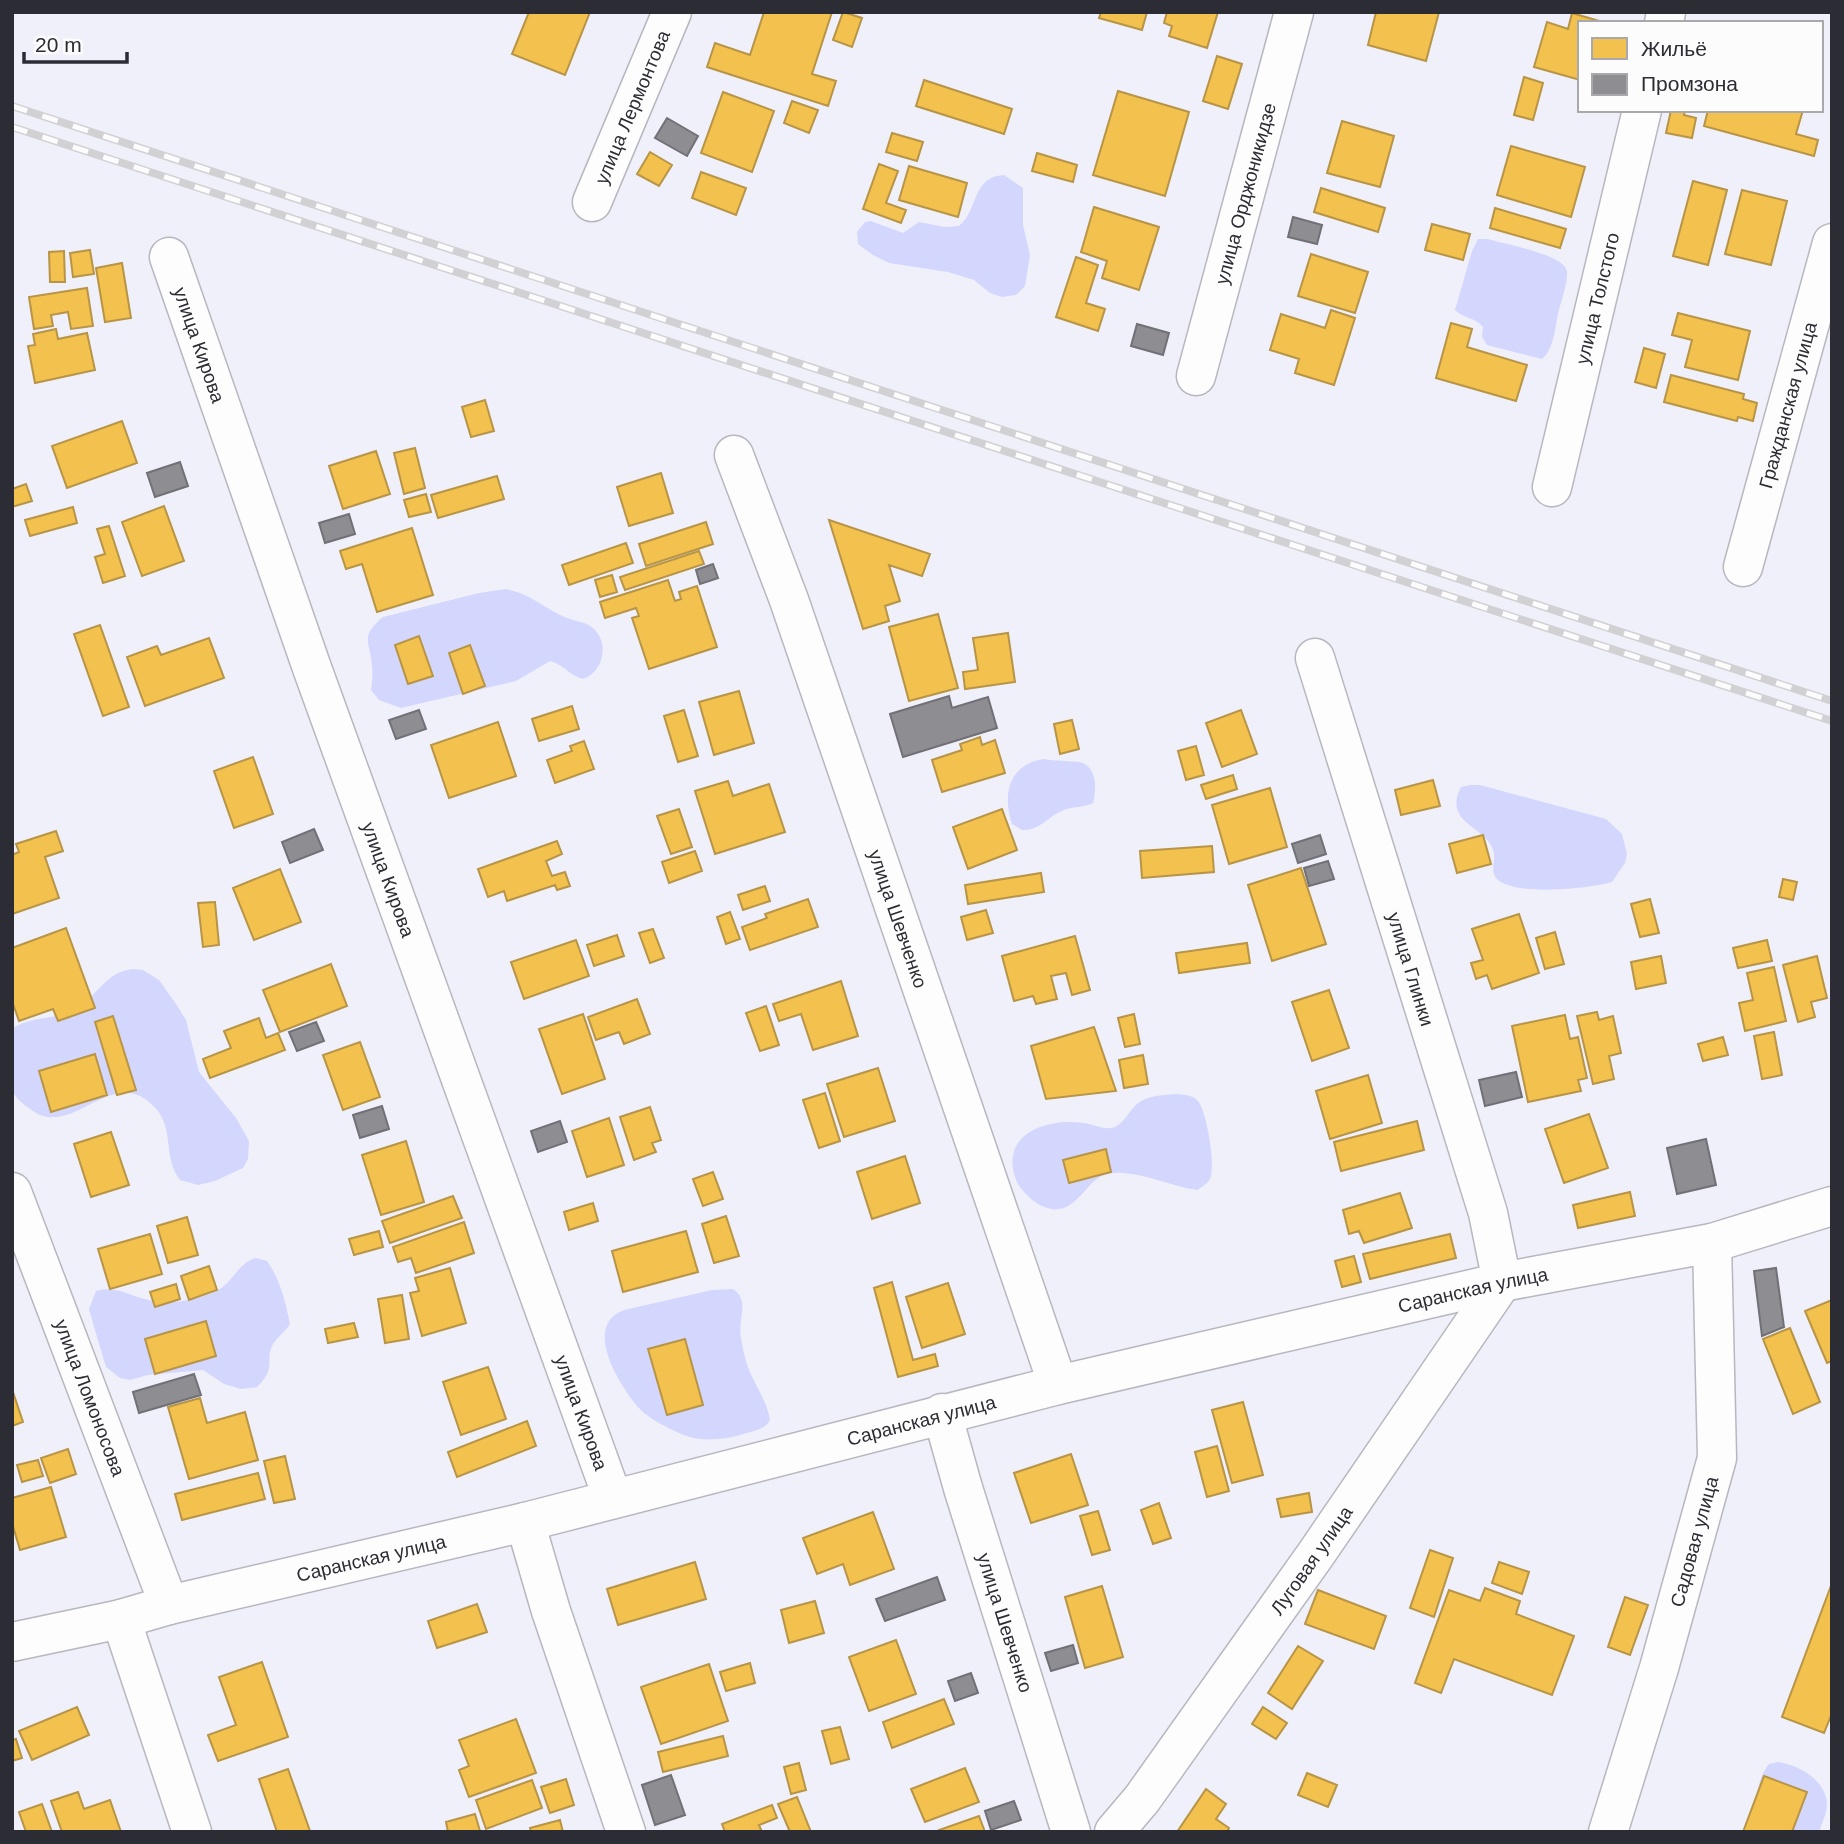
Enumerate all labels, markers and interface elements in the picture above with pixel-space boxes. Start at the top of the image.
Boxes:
scale bar [24,21,128,65]
legend [1578,21,1823,112]
street label: улица Лермонтова [591,27,674,187]
text: 20 m [35,33,82,56]
text: Жильё [1641,37,1707,60]
text: Промзона [1641,72,1738,95]
street label: улица Орджоникидзе [1211,101,1280,287]
street label: улица Толстого [1572,231,1623,366]
street label: улица Кирова [169,284,229,406]
street label: Гражданская улица [1755,319,1821,491]
street label: улица Кирова [358,819,419,940]
street label: улица Шевченко [864,847,931,991]
street label: улица Глинки [1383,910,1438,1029]
street label: Саранская улица [1396,1264,1550,1317]
street label: улица Ломоносова [50,1316,129,1480]
street label: улица Кирова [551,1352,612,1473]
street label: Саранская улица [845,1391,998,1450]
street label: Садовая улица [1666,1474,1723,1609]
street label: Луговая улица [1266,1502,1357,1619]
street label: Саранская улица [294,1531,449,1586]
street label: улица Шевченко [973,1551,1037,1695]

